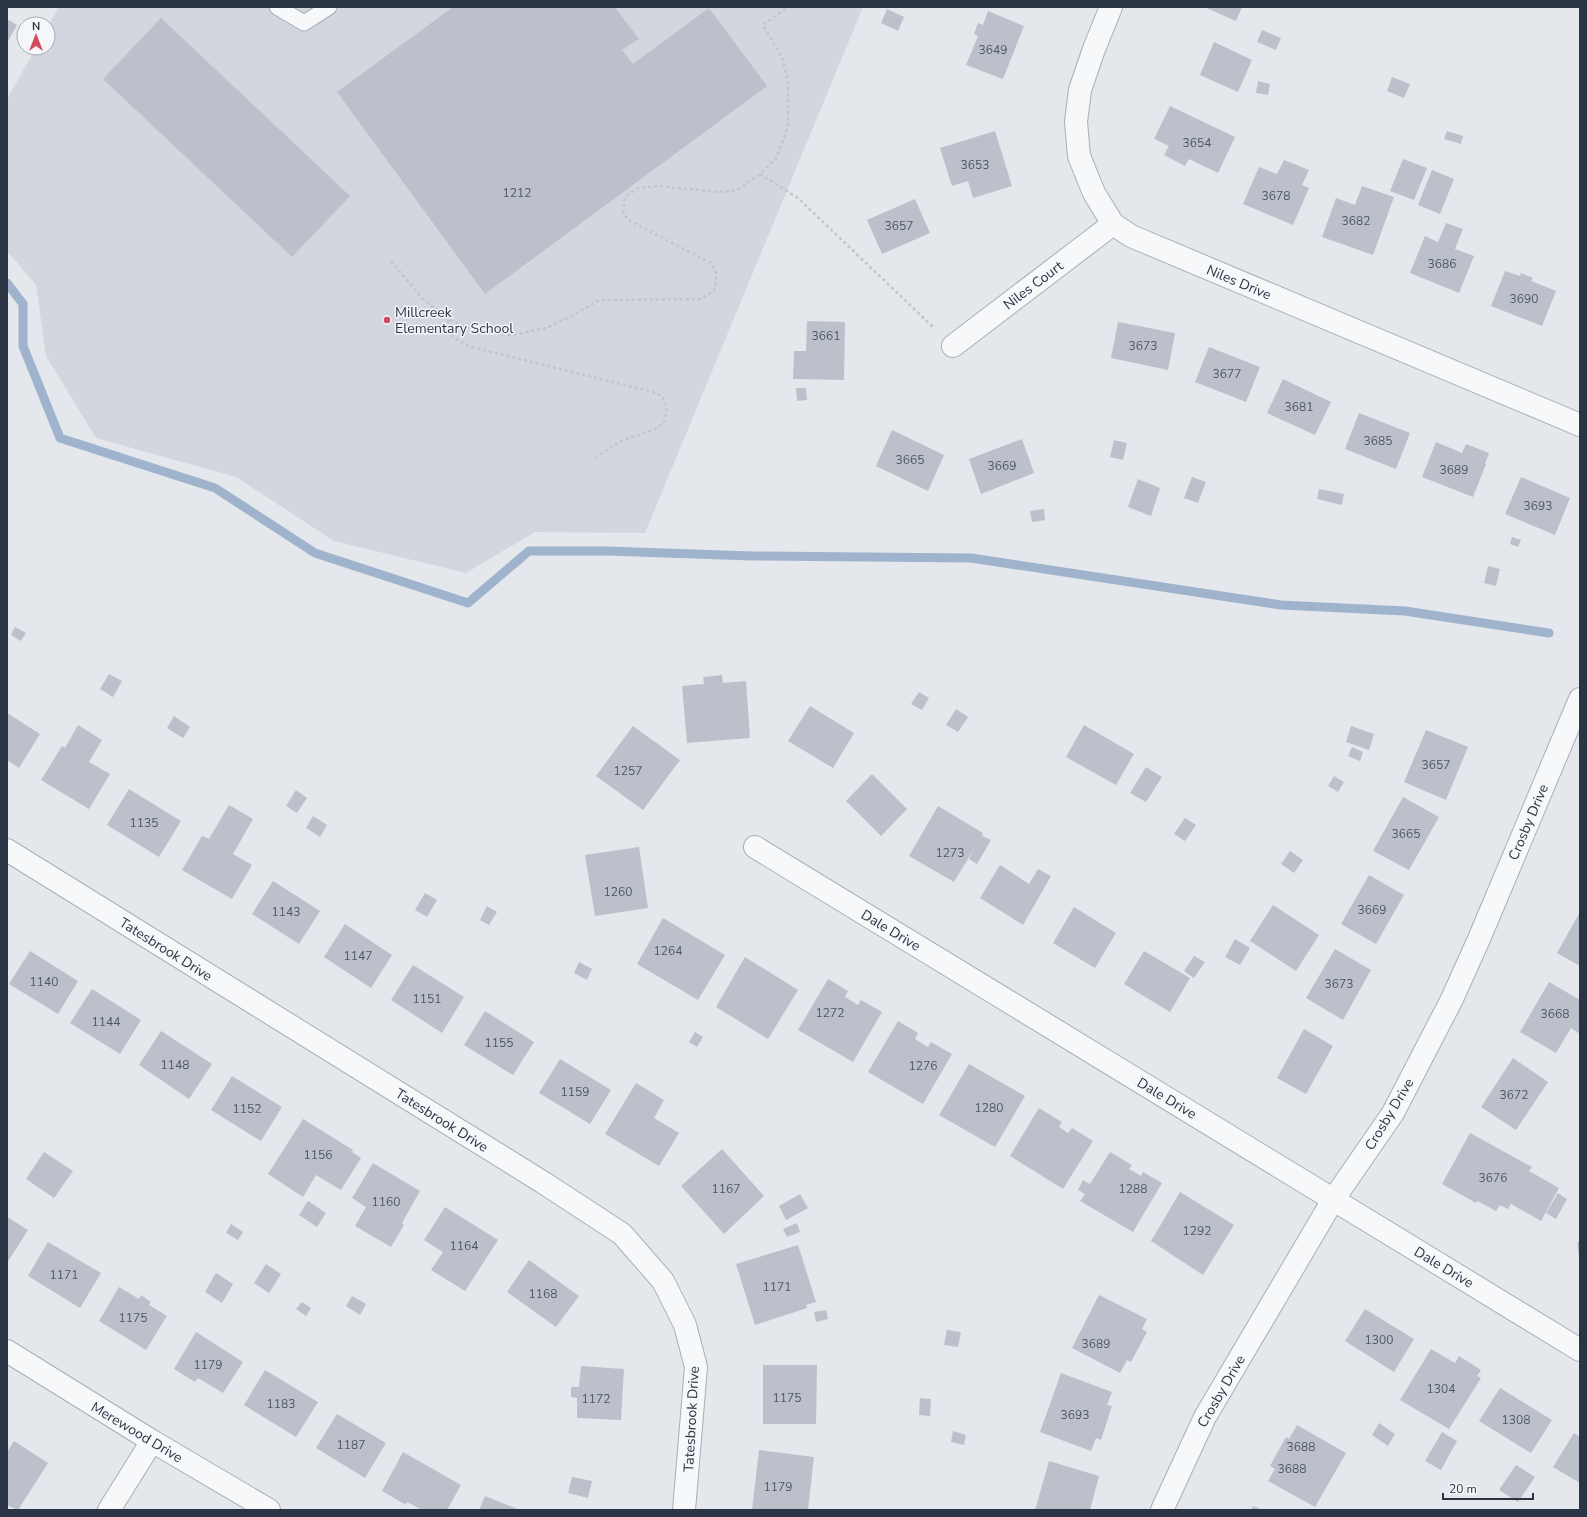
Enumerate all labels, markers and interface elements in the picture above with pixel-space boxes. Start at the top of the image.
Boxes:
north arrow [16,16,56,56]
text: N [32,19,40,34]
house number: 3649 [979,42,1007,58]
house number: 3654 [1183,135,1211,151]
house number: 3653 [961,157,989,173]
house number: 1212 [503,185,531,201]
house number: 3678 [1262,188,1290,204]
house number: 3682 [1342,213,1370,229]
house number: 3657 [885,218,913,234]
house number: 3686 [1428,256,1456,272]
street label: Niles Court [1000,257,1067,314]
street label: Niles Drive [1203,260,1274,305]
house number: 3690 [1510,291,1538,307]
place label: Millcreek Elementary School [395,303,514,338]
marker: Millcreek Elementary School [382,315,392,325]
house number: 3661 [812,328,840,344]
house number: 3673 [1129,338,1157,354]
house number: 3677 [1213,366,1241,382]
house number: 3681 [1285,399,1313,415]
house number: 3685 [1364,433,1392,449]
house number: 3665 [896,452,924,468]
house number: 3669 [988,458,1016,474]
house number: 3689 [1440,462,1468,478]
house number: 3693 [1524,498,1552,514]
house number: 3657 [1422,757,1450,773]
house number: 1257 [614,763,642,779]
street label: Crosby Drive [1504,781,1553,863]
house number: 1135 [130,815,158,831]
house number: 3665 [1392,826,1420,842]
house number: 1273 [936,845,964,861]
house number: 1260 [604,884,632,900]
house number: 3669 [1358,902,1386,918]
house number: 1143 [272,904,300,920]
street label: Dale Drive [858,905,924,956]
street label: Tatesbrook Drive [116,913,216,986]
house number: 1264 [654,943,682,959]
house number: 1147 [344,948,372,964]
house number: 1140 [30,974,58,990]
house number: 3673 [1325,976,1353,992]
house number: 1151 [413,991,441,1007]
house number: 1272 [816,1005,844,1021]
house number: 3668 [1541,1006,1569,1022]
house number: 1144 [92,1014,120,1030]
house number: 1155 [485,1035,513,1051]
house number: 1148 [161,1057,189,1073]
house number: 1276 [909,1058,937,1074]
street label: Dale Drive [1134,1073,1200,1124]
street label: Crosby Drive [1360,1075,1418,1154]
street label: Tatesbrook Drive [392,1084,492,1157]
house number: 1159 [561,1084,589,1100]
house number: 3672 [1500,1087,1528,1103]
house number: 1280 [975,1100,1003,1116]
house number: 1152 [233,1101,261,1117]
house number: 1156 [304,1147,332,1163]
house number: 3676 [1479,1170,1507,1186]
house number: 1167 [712,1181,740,1197]
house number: 1288 [1119,1181,1147,1197]
house number: 1160 [372,1194,400,1210]
house number: 1292 [1183,1223,1211,1239]
house number: 1164 [450,1238,478,1254]
street label: Dale Drive [1411,1242,1477,1293]
house number: 1171 [50,1267,78,1283]
house number: 1171 [763,1279,791,1295]
house number: 1168 [529,1286,557,1302]
house number: 1175 [119,1310,147,1326]
house number: 1300 [1365,1332,1393,1348]
house number: 3689 [1082,1336,1110,1352]
street label: Crosby Drive [1193,1351,1250,1431]
house number: 1179 [194,1357,222,1373]
street label: Tatesbrook Drive [679,1365,704,1473]
house number: 1304 [1427,1381,1455,1397]
house number: 1175 [773,1390,801,1406]
house number: 1172 [582,1391,610,1407]
house number: 1183 [267,1396,295,1412]
street label: Merewood Drive [87,1398,186,1467]
house number: 3693 [1061,1407,1089,1423]
house number: 1308 [1502,1412,1530,1428]
house number: 1187 [337,1437,365,1453]
house number: 3688 [1287,1439,1315,1455]
house number: 3688 [1278,1461,1306,1477]
scale bar [1443,1475,1533,1501]
house number: 1179 [764,1479,792,1495]
text: 20 m [1449,1481,1477,1497]

